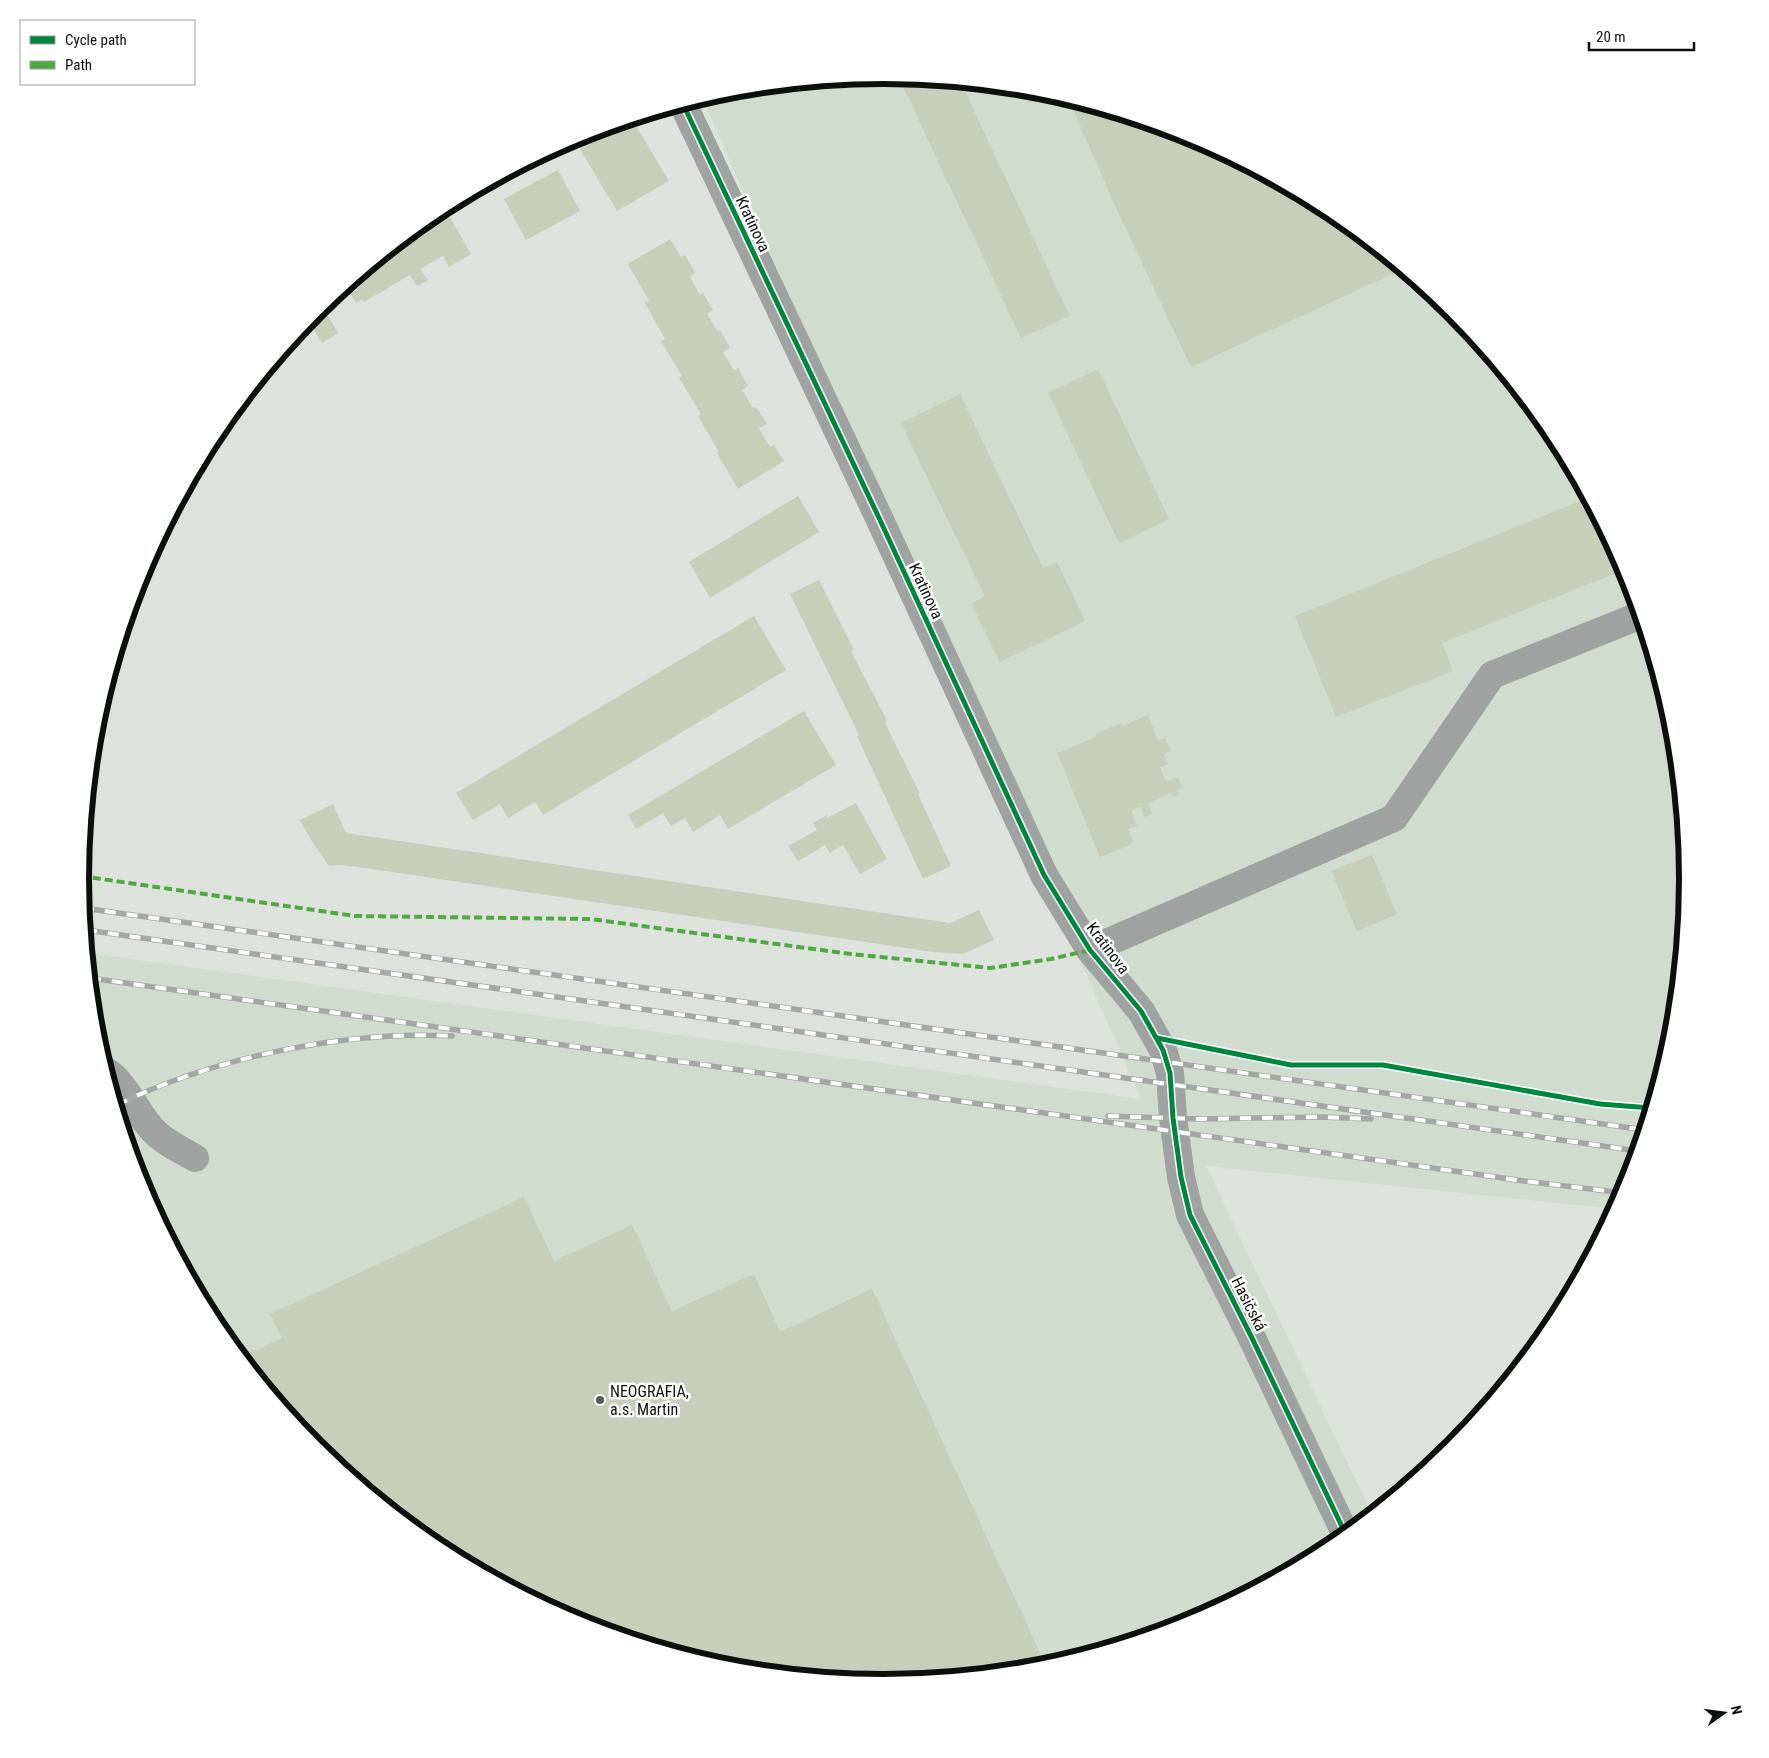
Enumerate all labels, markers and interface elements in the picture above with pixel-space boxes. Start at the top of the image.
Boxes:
legend [20,20,195,85]
scale bar [1589,20,1694,52]
text: 20 m [1596,28,1626,46]
text: Cycle path [65,31,127,49]
text: Path [65,56,92,74]
street label: Kratinova [732,193,774,255]
street label: Kratinova [905,560,947,622]
street label: Kratinova [1083,919,1133,977]
street label: Hasičská [1227,1274,1271,1334]
place label: NEOGRAFIA, a.s. Martin [610,1382,689,1419]
marker: NEOGRAFIA, a.s. Martin [594,1394,606,1406]
north arrow [1699,1688,1749,1738]
text: N [1728,1704,1745,1716]

